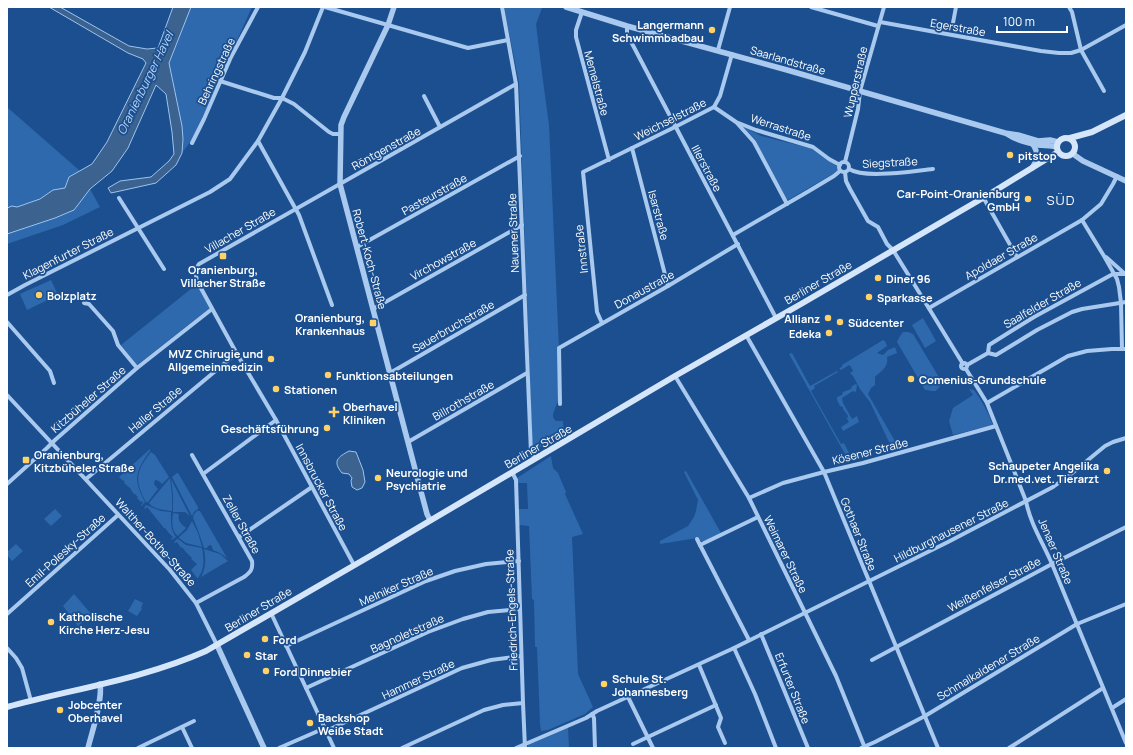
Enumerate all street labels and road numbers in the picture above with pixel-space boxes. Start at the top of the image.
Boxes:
street label: Egerstraße [929,15,987,39]
street label: Behringstraße [194,35,238,107]
street label: Saarlandstraße [749,42,828,78]
street label: Wupperstraße [840,44,871,119]
street label: Memelstraße [581,49,613,118]
street label: Weichselstraße [631,94,709,144]
street label: Werrastraße [749,110,814,144]
street label: Röntgenstraße [349,123,424,173]
street label: Illerstraße [688,142,726,195]
street label: Siegstraße [862,153,919,171]
street label: Pasteurstraße [399,170,470,218]
street label: Isarstraße [645,188,673,242]
street label: Nauener Straße [504,192,522,273]
street label: Villacher Straße [202,203,279,256]
street label: Robert-Koch-Straße [349,207,391,311]
street label: Klagenfurter Straße [20,223,116,282]
street label: Innstraße [571,223,591,274]
street label: Apoldaer Straße [962,229,1041,283]
street label: Virchowstraße [407,234,479,283]
street label: Berliner Straße [782,256,855,307]
street label: Donaustraße [611,266,677,312]
street label: Saalfelder Straße [1000,274,1084,331]
street label: Sauerbruchstraße [409,296,497,356]
street label: Kitzbüheler Straße [47,362,129,436]
street label: Billrothstraße [429,376,497,424]
street label: Haller Straße [125,382,185,436]
street label: Berliner Straße [502,420,575,471]
street label: Kösener Straße [830,434,910,468]
street label: Innsbrucker Straße [293,441,352,534]
street label: Zeller Straße [220,492,265,557]
street label: Hildburghausener Straße [891,494,1011,565]
street label: Walther-Bothe-Straße [112,495,200,590]
street label: Gothaer Straße [837,495,881,573]
street label: Emil-Polesky-Straße [22,510,109,590]
street label: Weimarer Straße [761,513,812,596]
street label: Jenaer Straße [1035,516,1077,587]
street label: Friedrich-Engels-Straße [501,548,521,671]
street label: Weißenfelser Straße [945,553,1044,615]
street label: Melniker Straße [357,563,436,609]
street label: Berliner Straße [222,583,295,635]
street label: Bagnoletstraße [368,610,447,656]
street label: Schmalkaldener Straße [934,630,1043,704]
street label: Erfurter Straße [772,650,814,726]
street label: Hammer Straße [379,655,457,702]

